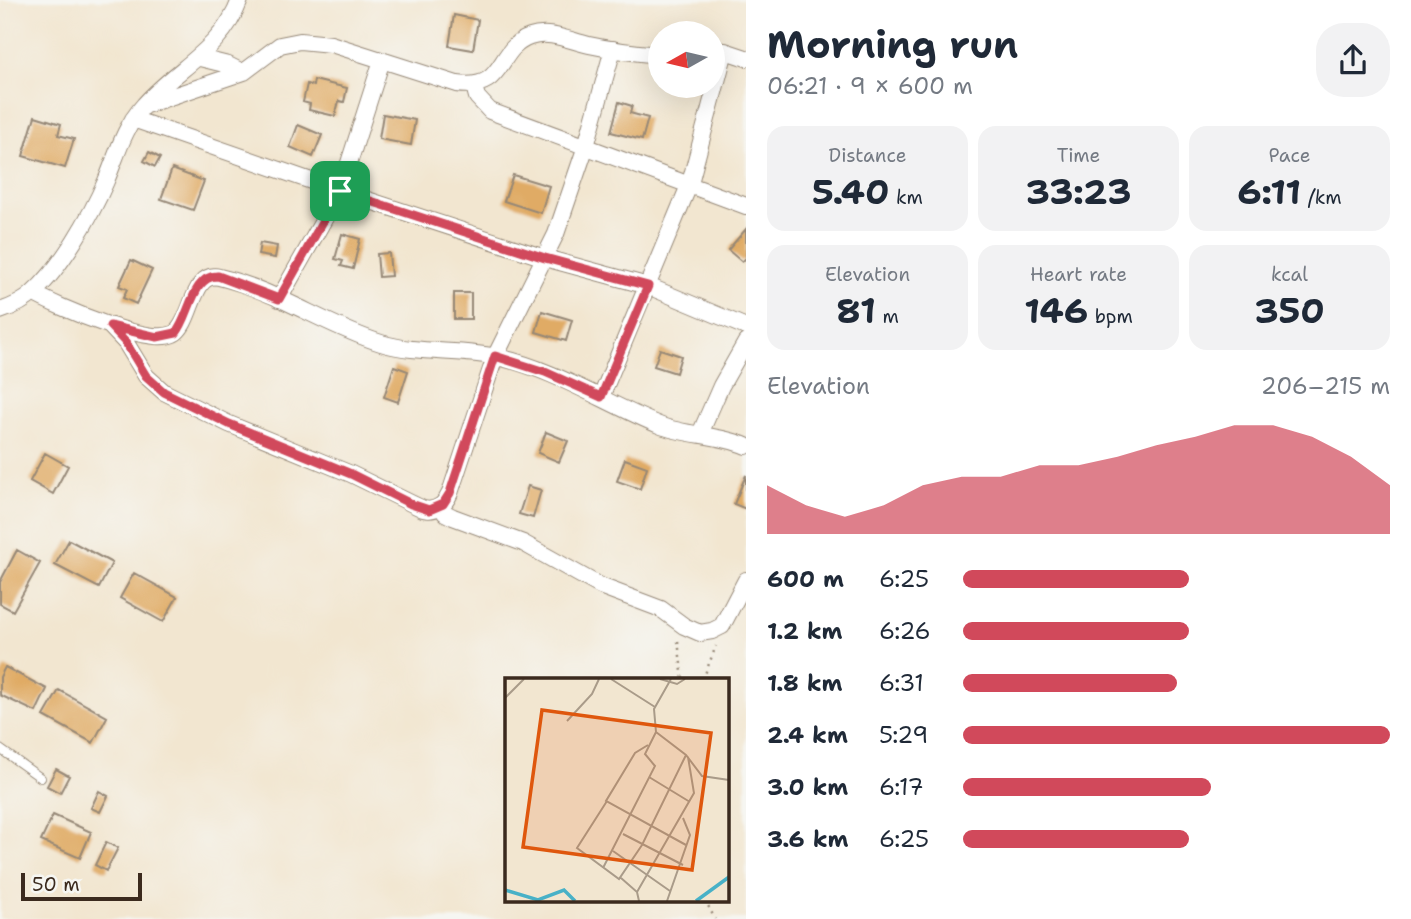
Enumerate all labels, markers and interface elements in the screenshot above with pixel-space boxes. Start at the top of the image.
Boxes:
text: Morning run [767,19,1018,70]
north arrow [648,21,724,98]
map controls [648,21,725,98]
button: share [1316,23,1390,97]
text: 06:21 · 9 × 600 m [767,71,973,101]
text: Distance [829,143,906,168]
text: Time [1057,143,1100,168]
text: Pace [1269,143,1310,168]
pin [310,161,370,221]
text: 5.40 [812,168,890,215]
text: 33:23 [1025,168,1132,215]
text: 6:11 [1237,168,1301,215]
icon: arrive [321,172,359,210]
text: km [890,185,923,210]
text: /km [1301,185,1342,210]
text: Elevation [825,262,910,287]
text: Heart rate [1030,262,1127,287]
text: kcal [1271,262,1308,287]
text: 81 [836,287,876,334]
text: 146 [1024,287,1088,334]
text: 350 [1254,287,1325,334]
text: m [876,304,899,329]
text: bpm [1088,304,1133,329]
text: Elevation [767,371,870,401]
text: 206–215 m [1261,371,1390,401]
text: 600 m [767,564,844,594]
text: 6:25 [879,564,929,594]
text: 1.2 km [767,616,843,646]
text: 6:26 [879,616,931,646]
text: 1.8 km [767,668,842,698]
text: 6:31 [879,668,924,698]
inset map [505,678,729,902]
text: 2.4 km [767,720,848,750]
text: 5:29 [879,720,928,750]
text: 3.0 km [767,772,848,802]
text: 6:17 [879,772,924,802]
text: 3.6 km [767,824,848,854]
text: 6:25 [879,824,929,854]
scale bar [21,870,142,902]
text: 50 m [32,872,80,897]

